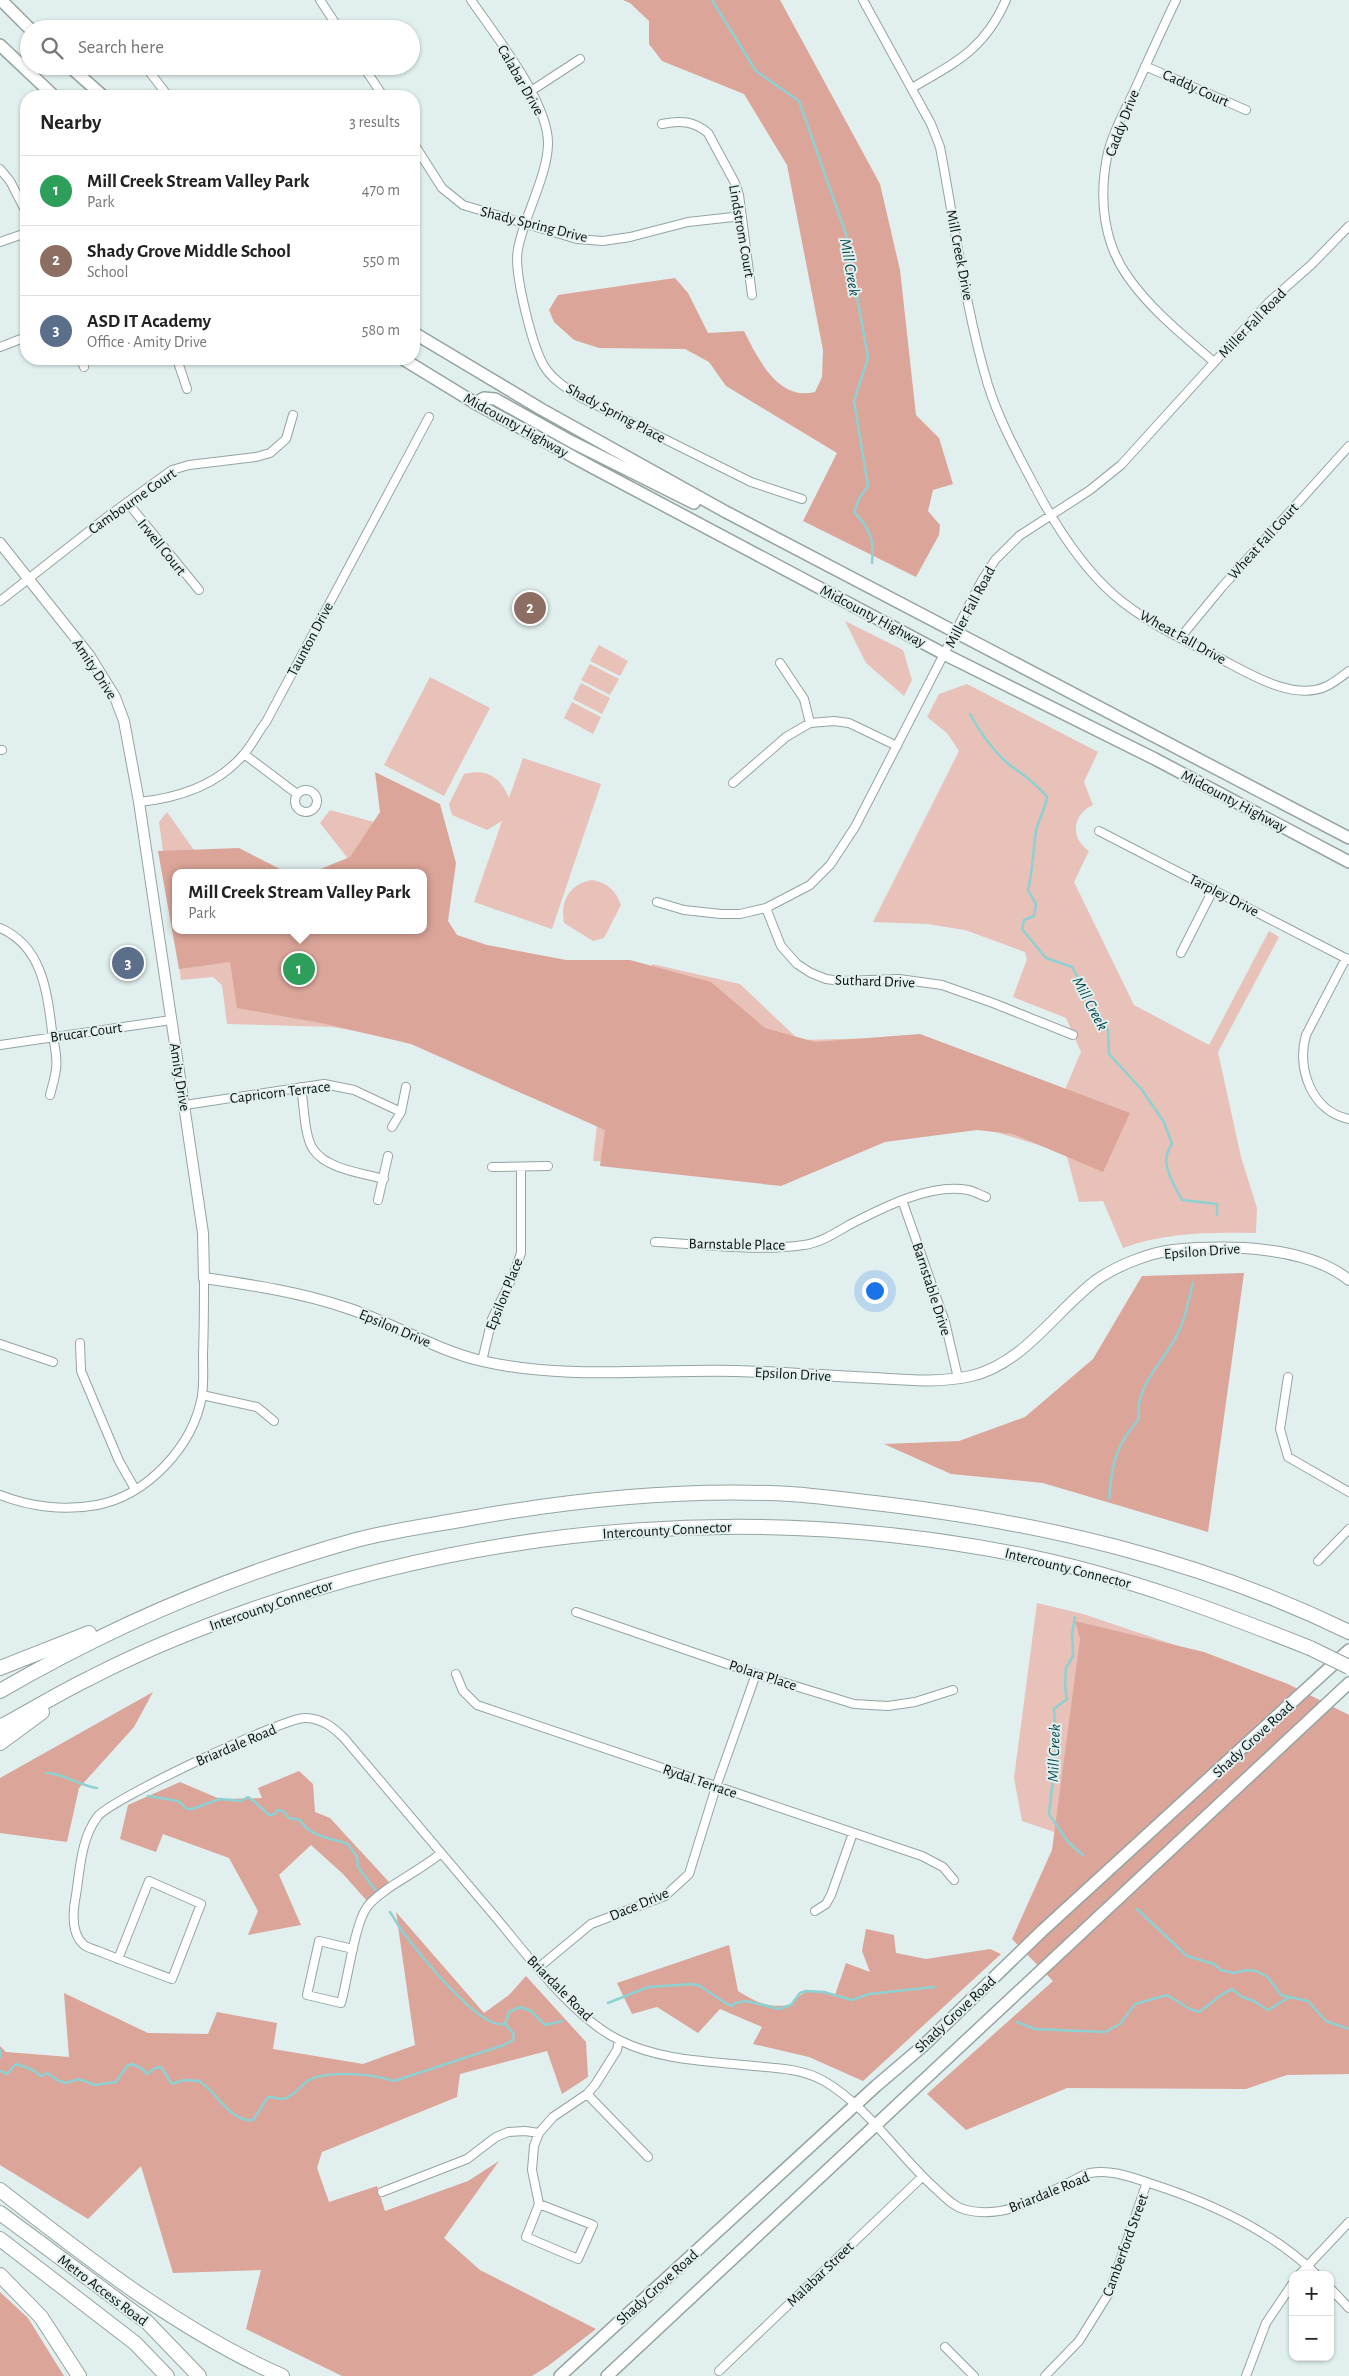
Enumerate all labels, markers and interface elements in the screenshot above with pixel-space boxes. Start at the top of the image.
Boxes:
search box [20,20,420,75]
icon: search [38,34,66,62]
text: Search here [78,38,164,57]
street label: Calabar Drive [494,43,547,118]
street label: Caddy Court [1160,67,1232,110]
street label: Caddy Drive [1103,88,1142,159]
text: Nearby [40,112,101,133]
text: 3 results [349,114,400,130]
text: Mill Creek Stream Valley Park [87,172,309,191]
text: 1 [53,182,59,198]
text: 470 m [362,182,400,198]
street label: Lindstrom Court [726,183,757,279]
text: Park [87,194,115,210]
street label: Shady Spring Drive [479,204,589,245]
street label: Mill Creek Drive [943,208,976,302]
water label: Mill Creek [837,237,863,297]
text: Shady Grove Middle School [87,242,291,261]
text: 2 [52,252,60,268]
text: 550 m [363,252,400,268]
text: School [87,264,128,280]
street label: Miller Fall Road [1216,286,1289,361]
text: ASD IT Academy [87,312,211,331]
text: 3 [53,322,59,338]
text: 580 m [362,322,400,338]
text: Office · Amity Drive [87,334,207,350]
street label: Shady Spring Place [564,381,668,446]
street label: Midcounty Highway [461,391,571,461]
street label: Cambourne Court [86,466,179,537]
street label: Wheat Fall Court [1225,500,1302,582]
street label: Irwell Court [135,516,189,578]
street label: Miller Fall Road [943,564,998,650]
street label: Midcounty Highway [818,582,928,651]
pin: 2 [514,589,546,627]
street label: Taunton Drive [285,600,336,679]
street label: Wheat Fall Drive [1137,608,1229,667]
street label: Amity Drive [69,636,120,702]
street label: Midcounty Highway [1179,767,1289,836]
popup [172,869,427,934]
street label: Tarpley Drive [1186,871,1261,919]
text: Mill Creek Stream Valley Park [188,883,411,902]
text: Park [188,905,216,921]
pin: 3 [112,944,144,982]
pin: 1 [283,950,315,988]
street label: Suthard Drive [835,973,915,990]
water label: Mill Creek [1069,974,1111,1033]
street label: Brucar Court [49,1020,123,1045]
street label: Amity Drive [167,1042,192,1112]
street label: Capricorn Terrace [229,1079,331,1106]
street label: Barnstable Place [689,1236,785,1253]
street label: Barnstable Drive [909,1241,954,1338]
street label: Epsilon Drive [1163,1241,1241,1262]
street label: Epsilon Place [483,1256,526,1332]
your location [862,1278,888,1304]
street label: Epsilon Drive [357,1307,433,1350]
street label: Epsilon Drive [754,1365,832,1384]
street label: Intercounty Connector [602,1520,732,1541]
street label: Intercounty Connector [1003,1546,1133,1591]
street label: Intercounty Connector [208,1577,335,1634]
street label: Polara Place [727,1657,799,1693]
street label: Shady Grove Road [1210,1698,1297,1780]
street label: Briardale Road [194,1722,279,1769]
water label: Mill Creek [1045,1724,1063,1782]
street label: Rydal Terrace [661,1762,739,1801]
street label: Dace Drive [607,1885,671,1924]
street label: Briardale Road [524,1953,595,2024]
street label: Shady Grove Road [912,1973,999,2055]
street label: Briardale Road [1007,2169,1092,2215]
street label: Camberford Street [1100,2192,1151,2298]
street label: Malabar Street [784,2239,857,2310]
street label: Shady Grove Road [614,2247,701,2328]
street label: Metro Access Road [55,2252,151,2329]
map controls [1289,2271,1334,2361]
button: + [1289,2271,1334,2316]
button: − [1289,2316,1334,2361]

